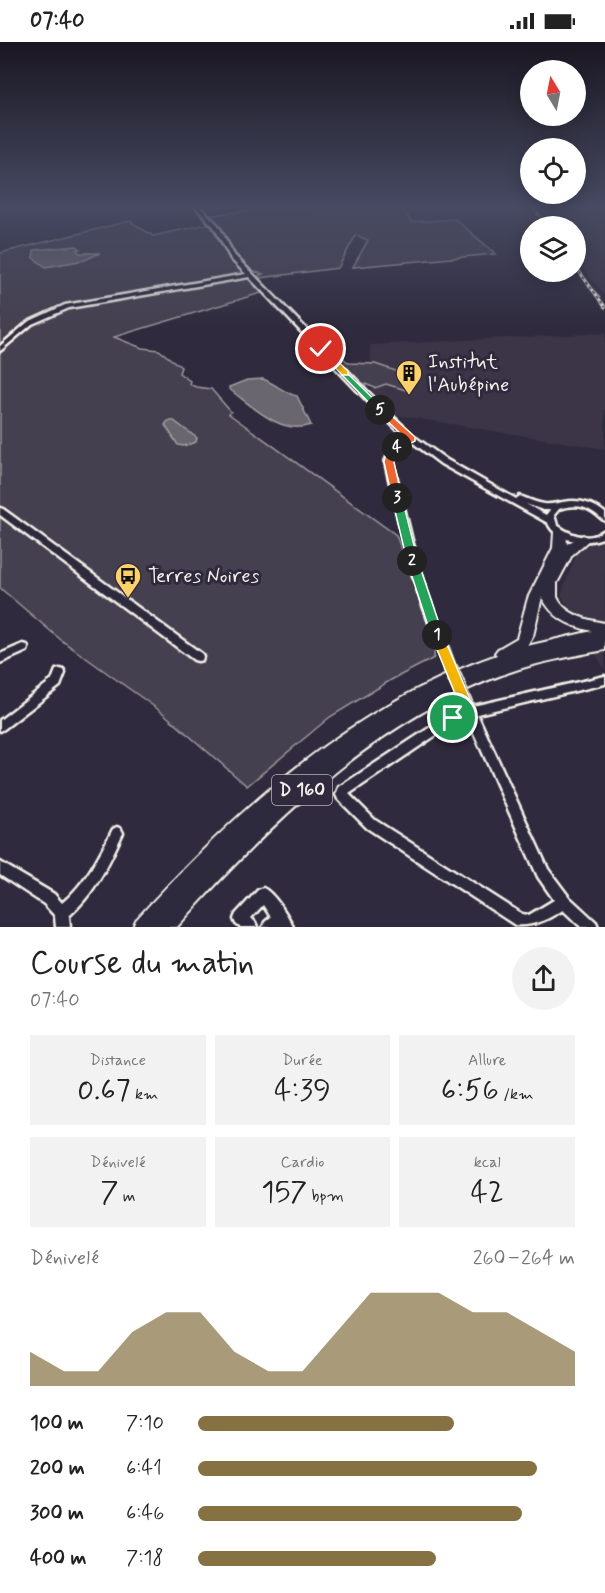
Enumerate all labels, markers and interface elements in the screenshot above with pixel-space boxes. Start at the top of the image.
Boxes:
text: 07:40 [30,7,85,35]
north arrow [520,60,586,126]
map controls [520,60,586,282]
button: locate [520,138,586,204]
button: layers [520,216,586,282]
pin [295,323,346,374]
icon: check [304,332,337,365]
place label: Institut l'Aubépine [428,349,509,399]
building icon: Institut l'Aubépine [394,358,424,396]
pin: 5 [365,395,395,425]
text: 5 [375,399,385,420]
pin: 4 [382,432,412,462]
text: 4 [392,436,402,457]
pin: 3 [382,483,412,513]
text: 3 [393,487,401,508]
pin: 2 [397,546,427,576]
text: 2 [408,550,416,571]
bus stop icon: Terres Noires [113,561,143,599]
place label: Terres Noires [148,563,259,590]
pin: 1 [422,620,452,650]
text: 1 [433,624,441,645]
pin [427,692,478,743]
icon: arrive [436,701,469,734]
road number: D 160 [272,775,332,805]
text: Course du matin [30,942,254,986]
button: share [512,947,575,1010]
text: 07:40 [30,987,80,1014]
text: Distance [90,1050,146,1071]
text: Durée [282,1050,323,1071]
text: Allure [468,1050,506,1071]
text: 0.67 [77,1071,131,1110]
text: 4:39 [274,1071,331,1110]
text: 6:56 [441,1071,499,1110]
text: km [131,1084,158,1105]
text: /km [499,1084,533,1105]
text: Dénivelé [90,1152,145,1173]
text: Cardio [280,1152,325,1173]
text: kcal [474,1152,501,1173]
text: 7 [100,1173,118,1212]
text: 157 [261,1173,307,1212]
text: 42 [471,1173,504,1212]
text: m [118,1186,135,1207]
text: bpm [307,1186,344,1207]
text: Dénivelé [30,1245,99,1272]
text: 260–264 m [473,1245,575,1272]
text: 100 m [30,1410,84,1437]
text: 7:10 [126,1410,164,1437]
text: 200 m [30,1455,85,1482]
text: 6:41 [126,1455,162,1482]
text: 300 m [30,1500,84,1527]
text: 6:46 [126,1500,164,1527]
text: 400 m [30,1545,86,1572]
text: 7:18 [126,1545,163,1572]

